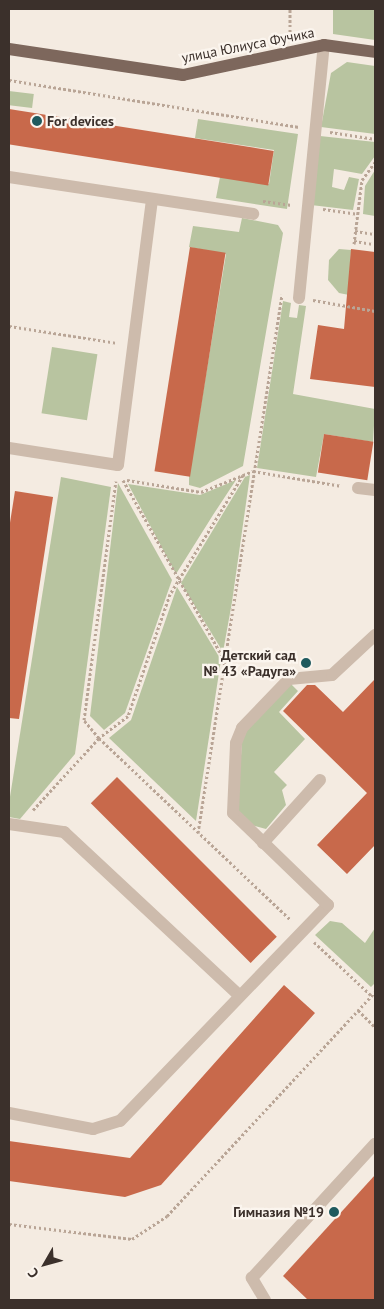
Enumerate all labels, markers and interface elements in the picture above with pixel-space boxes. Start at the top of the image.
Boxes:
street label: улица Юлиуса Фучика [180,24,316,66]
place label: For devices [47,113,114,129]
marker: For devices [31,115,43,127]
place label: Детский сад № 43 «Радуга» [204,647,296,680]
marker: Детский сад № 43 «Радуга» [300,657,312,669]
place label: Гимназия №19 [233,1204,324,1220]
marker: Гимназия №19 [328,1206,340,1218]
north arrow [20,1239,70,1289]
text: С [24,1265,43,1282]

